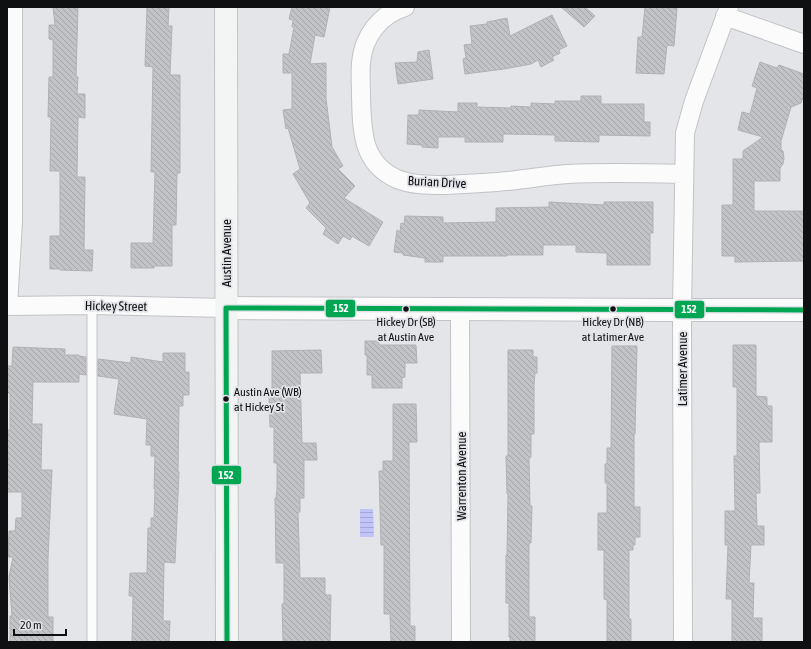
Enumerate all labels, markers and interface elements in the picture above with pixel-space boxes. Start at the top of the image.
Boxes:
street label: Burian Drive [407,173,467,191]
street label: Austin Avenue [219,219,234,287]
street label: Hickey Street [85,298,148,314]
line badge: 152 [325,299,356,318]
line badge: 152 [674,300,705,319]
text: 152 [333,302,349,314]
text: 152 [681,303,697,315]
marker: Hickey Dr (SB) at Austin Ave [401,304,411,314]
marker: Hickey Dr (NB) at Latimer Ave [608,304,618,314]
place label: Hickey Dr (SB) at Austin Ave [376,315,436,344]
place label: Hickey Dr (NB) at Latimer Ave [582,315,644,344]
street label: Latimer Avenue [675,332,690,406]
place label: Austin Ave (WB) at Hickey St [234,385,302,414]
marker: Austin Ave (WB) at Hickey St [221,394,231,404]
street label: Warrenton Avenue [454,432,469,520]
line badge: 152 [211,465,242,485]
text: 152 [218,469,234,481]
scale bar [14,611,66,637]
text: 20 m [20,618,42,632]

